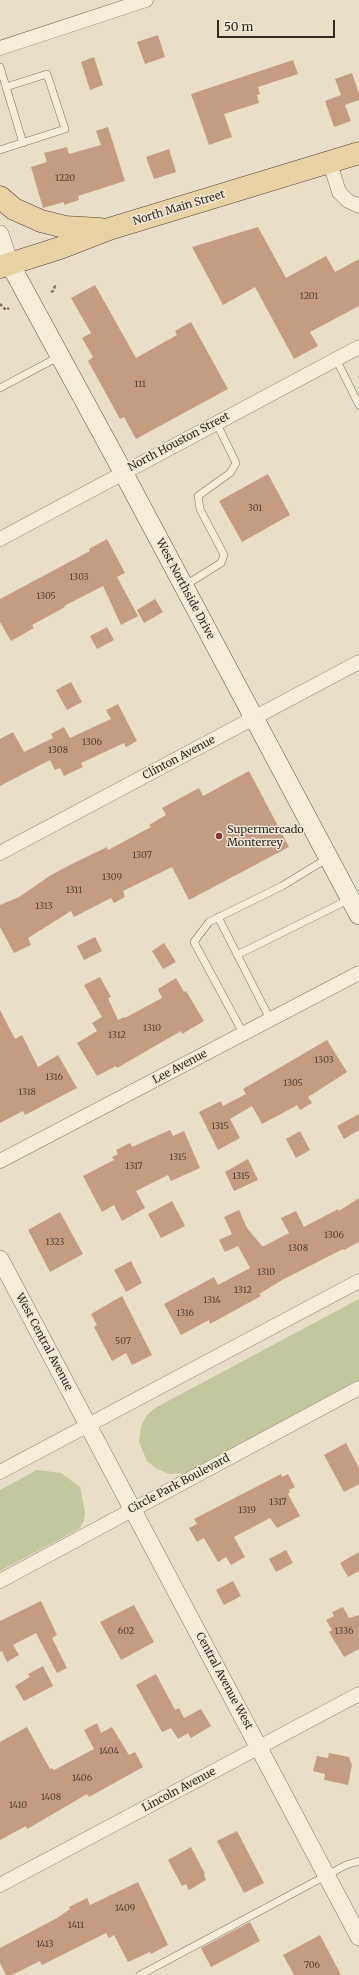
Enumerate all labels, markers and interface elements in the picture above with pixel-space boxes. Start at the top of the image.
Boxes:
scale bar [219,12,337,38]
text: 50 m [224,19,253,34]
house number: 1220 [55,173,75,183]
street label: North Main Street [131,188,227,228]
house number: 1201 [300,291,318,301]
house number: 111 [134,379,146,389]
street label: North Houston Street [126,410,232,474]
house number: 301 [248,503,262,513]
street label: West Northside Drive [153,536,217,642]
house number: 1303 [69,572,89,582]
house number: 1305 [36,591,56,601]
street label: Clinton Avenue [140,733,218,783]
house number: 1306 [82,737,102,747]
house number: 1308 [48,745,68,755]
place label: Supermercado Monterrey [227,823,304,849]
marker: Supermercado Monterrey [214,831,224,841]
house number: 1307 [132,850,152,860]
house number: 1309 [102,872,122,882]
house number: 1311 [66,885,82,895]
house number: 1313 [35,901,53,911]
house number: 1310 [143,1023,161,1033]
house number: 1312 [108,1030,126,1040]
street label: Lee Avenue [150,1047,210,1087]
house number: 1303 [314,1055,334,1065]
house number: 1316 [45,1072,63,1082]
house number: 1305 [283,1078,303,1088]
house number: 1318 [18,1087,36,1097]
house number: 1315 [211,1121,229,1131]
house number: 1315 [169,1152,187,1162]
house number: 1317 [125,1161,143,1171]
house number: 1315 [232,1171,250,1181]
house number: 1306 [324,1230,344,1240]
house number: 1323 [46,1237,64,1247]
house number: 1308 [288,1243,308,1253]
house number: 1310 [257,1267,275,1277]
house number: 1312 [234,1285,252,1295]
street label: West Central Avenue [13,1291,75,1393]
house number: 1314 [203,1295,221,1305]
house number: 1316 [176,1308,194,1318]
house number: 507 [115,1336,131,1346]
street label: Circle Park Boulevard [126,1452,232,1516]
house number: 1317 [269,1497,287,1507]
house number: 1319 [238,1505,256,1515]
house number: 602 [118,1626,134,1636]
house number: 1336 [334,1626,354,1636]
street label: Central Avenue West [193,1630,255,1732]
house number: 1404 [99,1746,119,1756]
street label: Lincoln Avenue [140,1765,218,1815]
house number: 1406 [72,1773,92,1783]
house number: 1408 [41,1792,61,1802]
house number: 1410 [9,1800,27,1810]
house number: 1409 [115,1903,135,1913]
house number: 1411 [68,1920,84,1930]
house number: 1413 [36,1939,54,1949]
house number: 706 [304,1960,320,1970]

